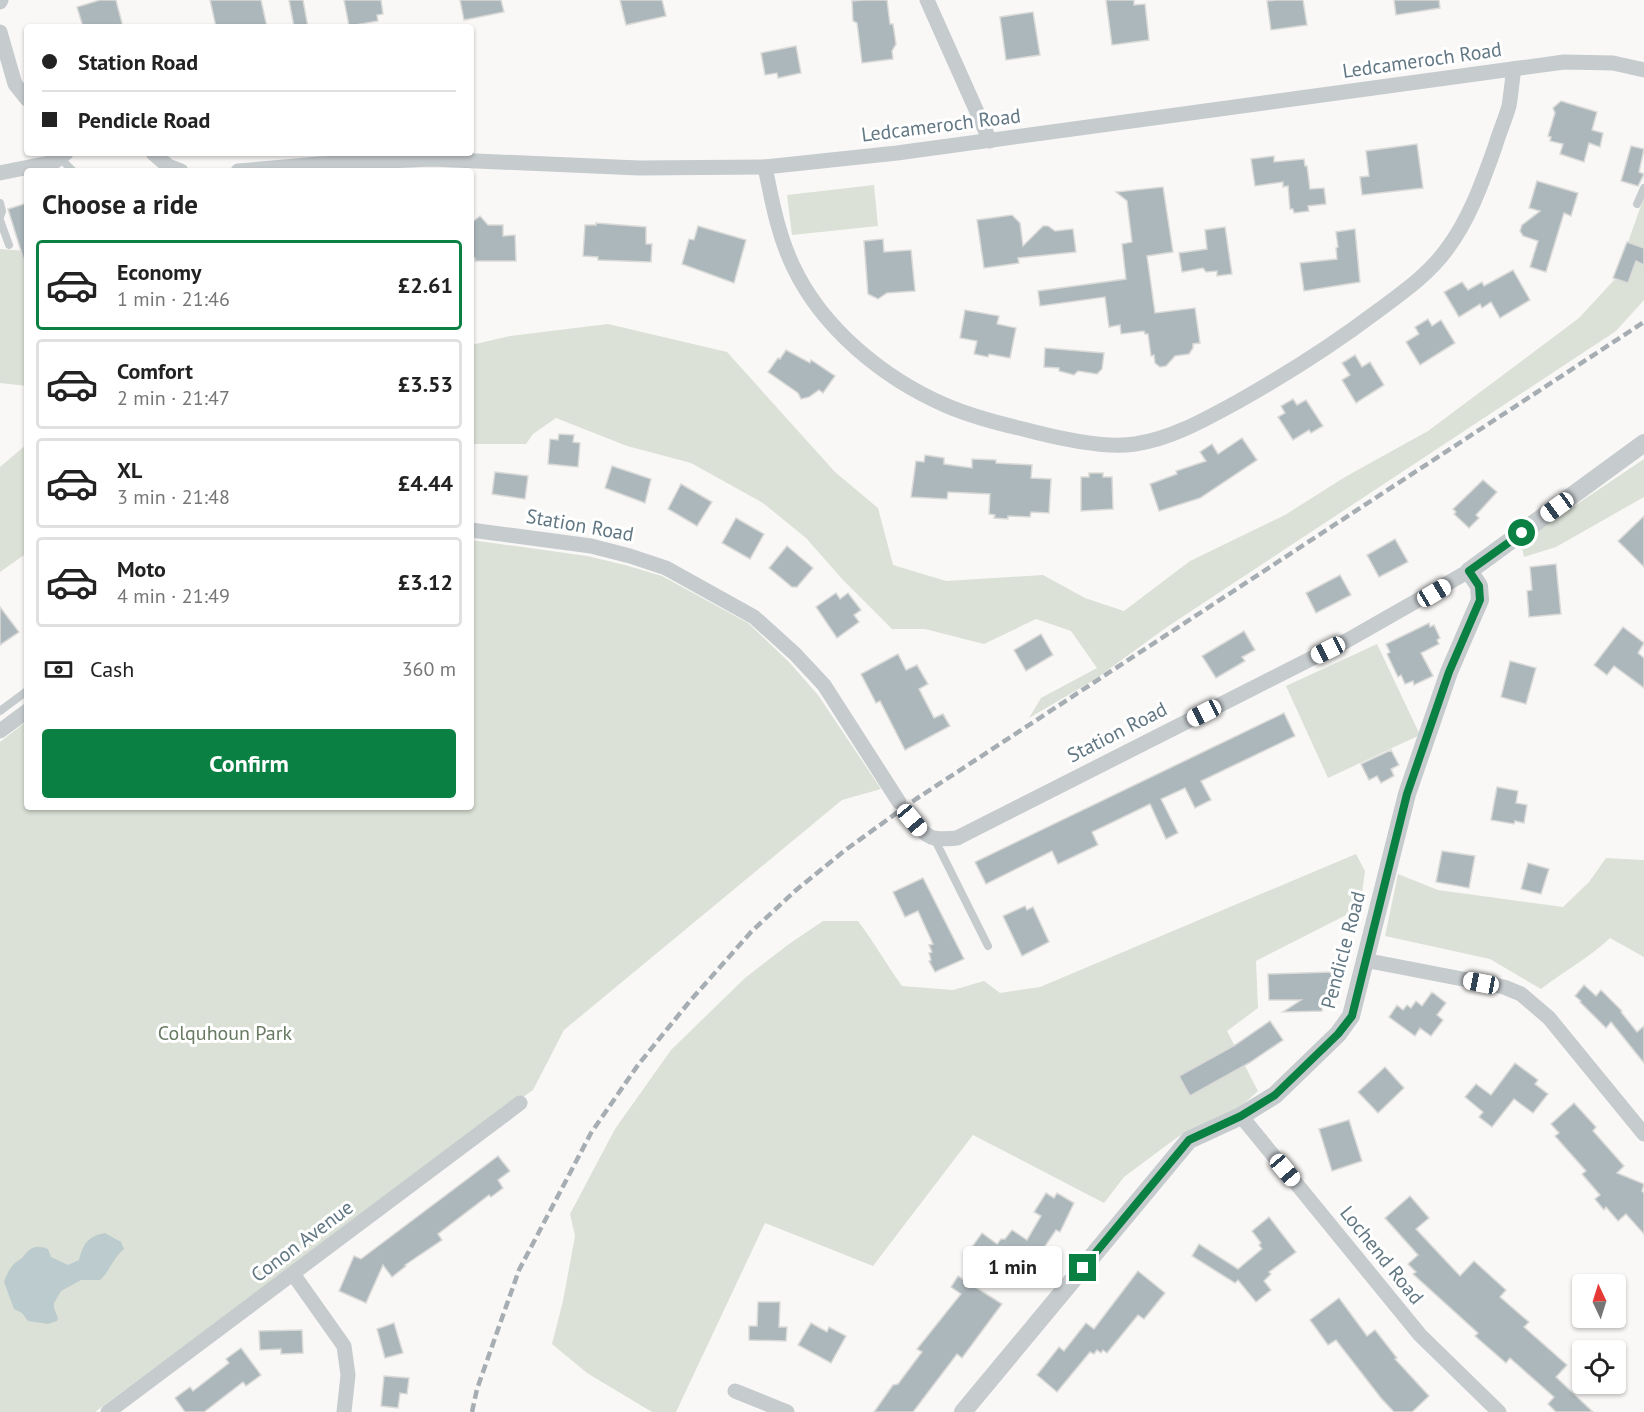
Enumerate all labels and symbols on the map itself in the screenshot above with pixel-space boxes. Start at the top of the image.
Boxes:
street label: Ledcameroch Road [1341,36,1503,84]
street label: Ledcameroch Road [860,102,1022,148]
car [1537,489,1577,525]
street label: Station Road [524,503,636,547]
route start [1508,519,1535,546]
car [1414,576,1454,610]
car [1308,634,1348,666]
street label: Station Road [1063,696,1171,768]
car [1184,697,1224,729]
car [894,800,930,840]
street label: Pendicle Road [1315,888,1371,1012]
car [1462,971,1500,995]
park label: Colquhoun Park [158,1020,293,1046]
car [1267,1150,1303,1190]
street label: Conon Avenue [246,1194,358,1288]
street label: Lochend Road [1334,1200,1430,1310]
callout: 1 min [963,1247,1062,1289]
route end [1069,1254,1096,1281]
north arrow [1572,1274,1626,1328]

